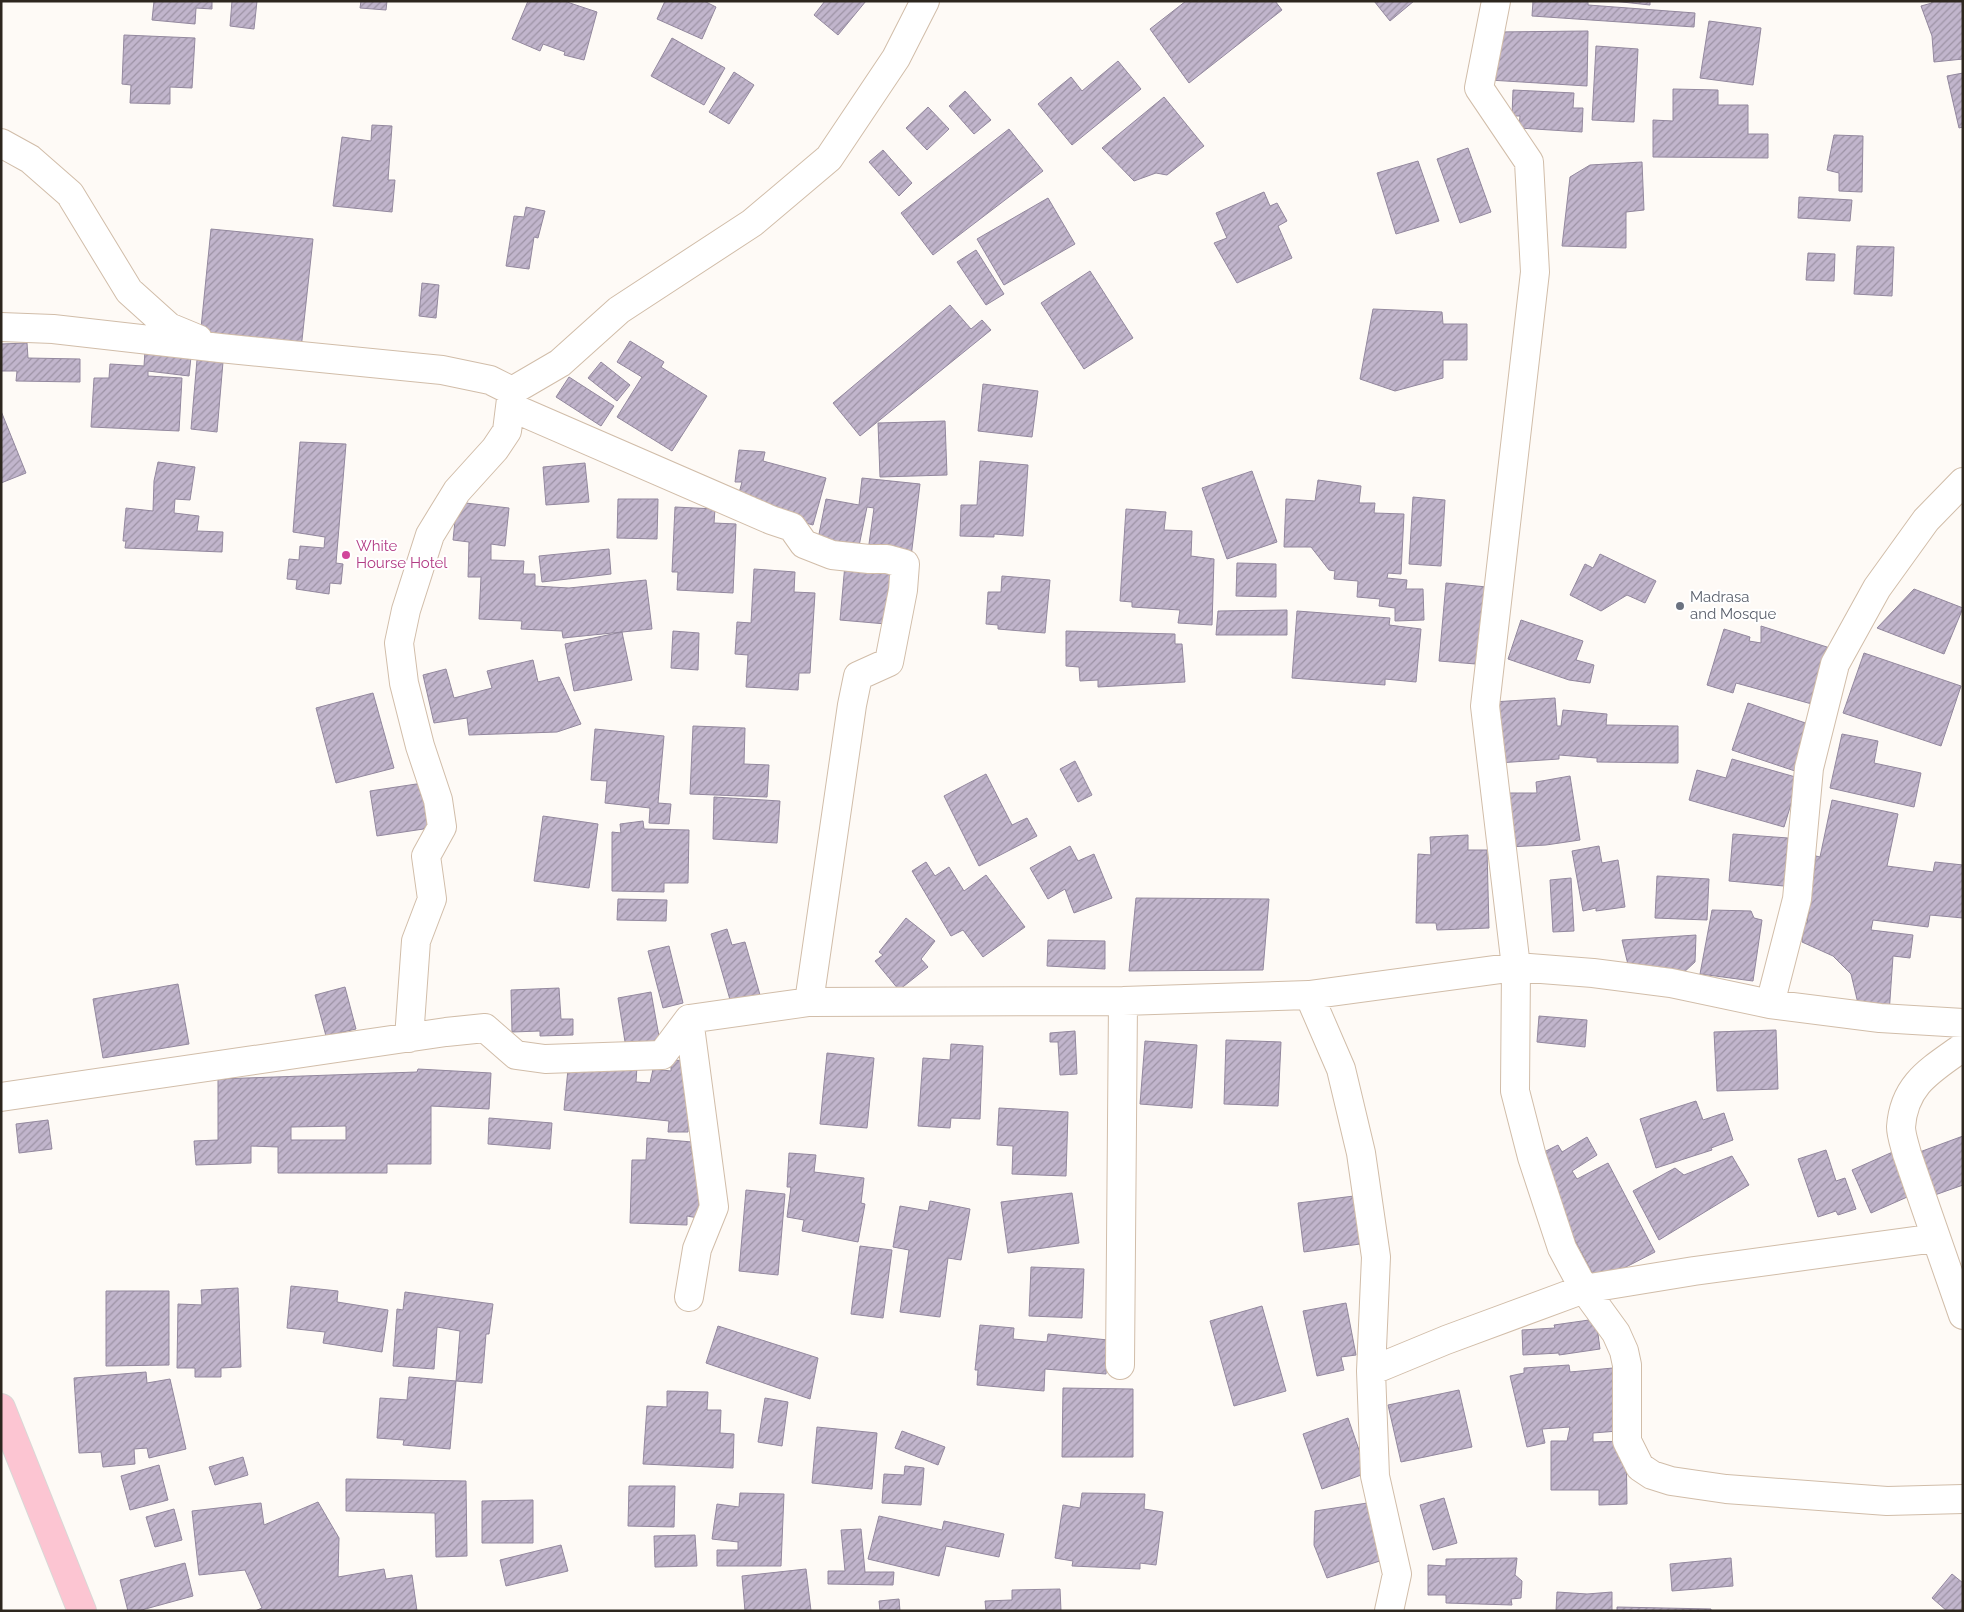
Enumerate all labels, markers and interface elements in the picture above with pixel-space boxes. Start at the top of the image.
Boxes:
place label: White Hourse Hotel [356,537,448,572]
marker: White Hourse Hotel [340,549,352,561]
place label: Madrasa and Mosque [1690,588,1776,623]
marker: Madrasa and Mosque [1674,600,1686,612]

